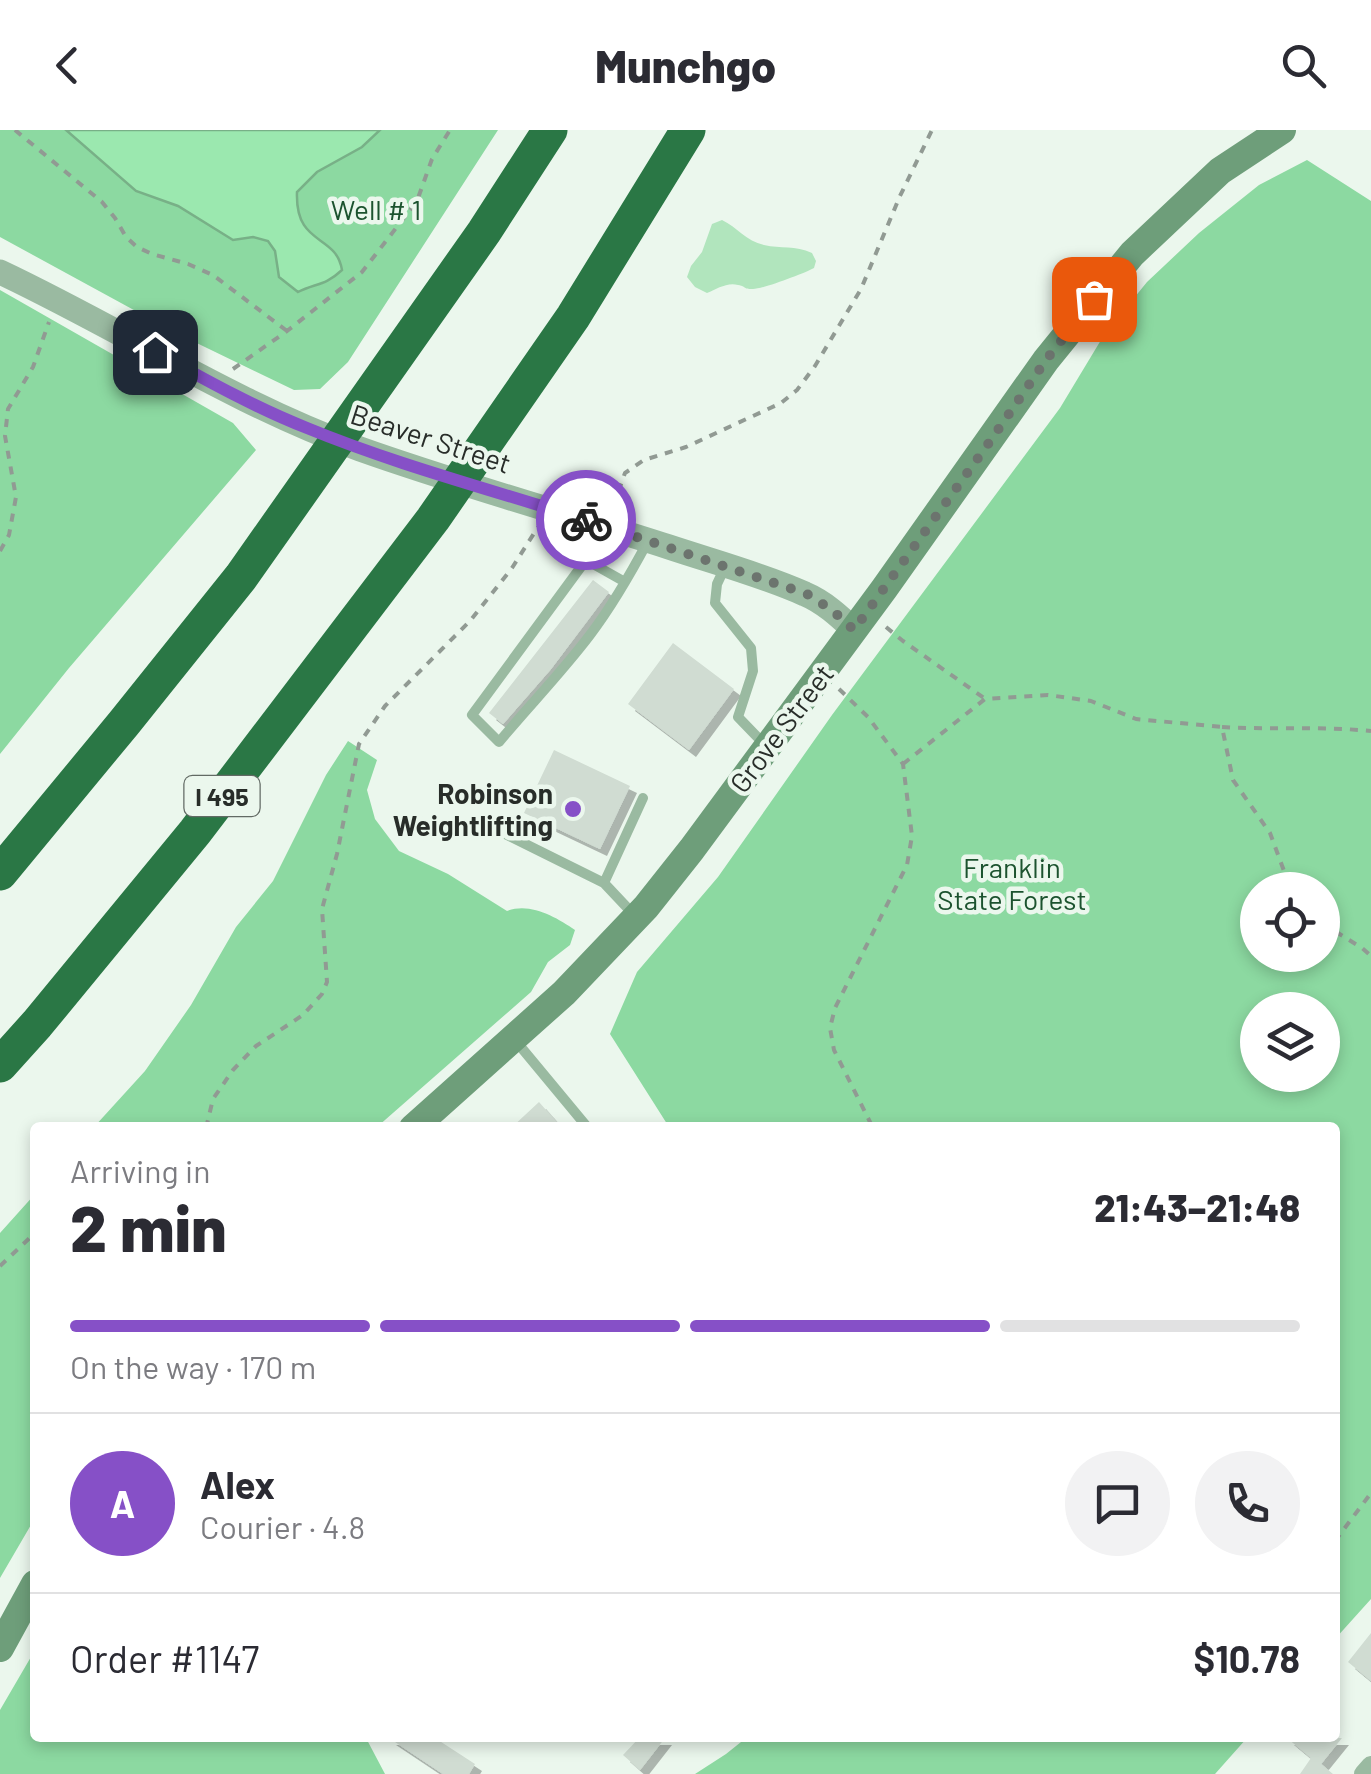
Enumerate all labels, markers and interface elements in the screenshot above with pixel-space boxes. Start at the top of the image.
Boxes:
icon: back [40,38,95,93]
text: Munchgo [595,38,776,92]
icon: search [1276,38,1331,93]
park label: Well # 1 [331,192,421,226]
pin [1052,257,1137,342]
icon: bag [1067,272,1122,327]
pin [113,310,198,395]
icon: home [128,325,183,380]
street label: Beaver Street [347,396,515,480]
courier [536,470,636,570]
icon: bike [559,493,614,548]
street label: Grove Street [722,657,840,799]
road number: I 495 [184,776,260,816]
place label: Robinson Weightlifting [393,776,553,842]
marker: Robinson Weightlifting [562,798,584,820]
park label: Franklin State Forest [937,850,1087,916]
map controls [1240,872,1340,1092]
button: locate [1240,872,1340,972]
button: layers [1240,992,1340,1092]
text: Arriving in [70,1151,210,1189]
text: 21:43–21:48 [1094,1184,1300,1230]
text: 2 min [70,1187,227,1265]
text: On the way · 170 m [70,1347,316,1385]
button: chat [1065,1451,1170,1556]
button: phone [1195,1451,1300,1556]
text: Alex [200,1461,275,1507]
text: A [110,1480,135,1526]
text: Courier · 4.8 [200,1507,365,1545]
text: Order #1147 [70,1635,259,1681]
text: $10.78 [1193,1635,1300,1681]

